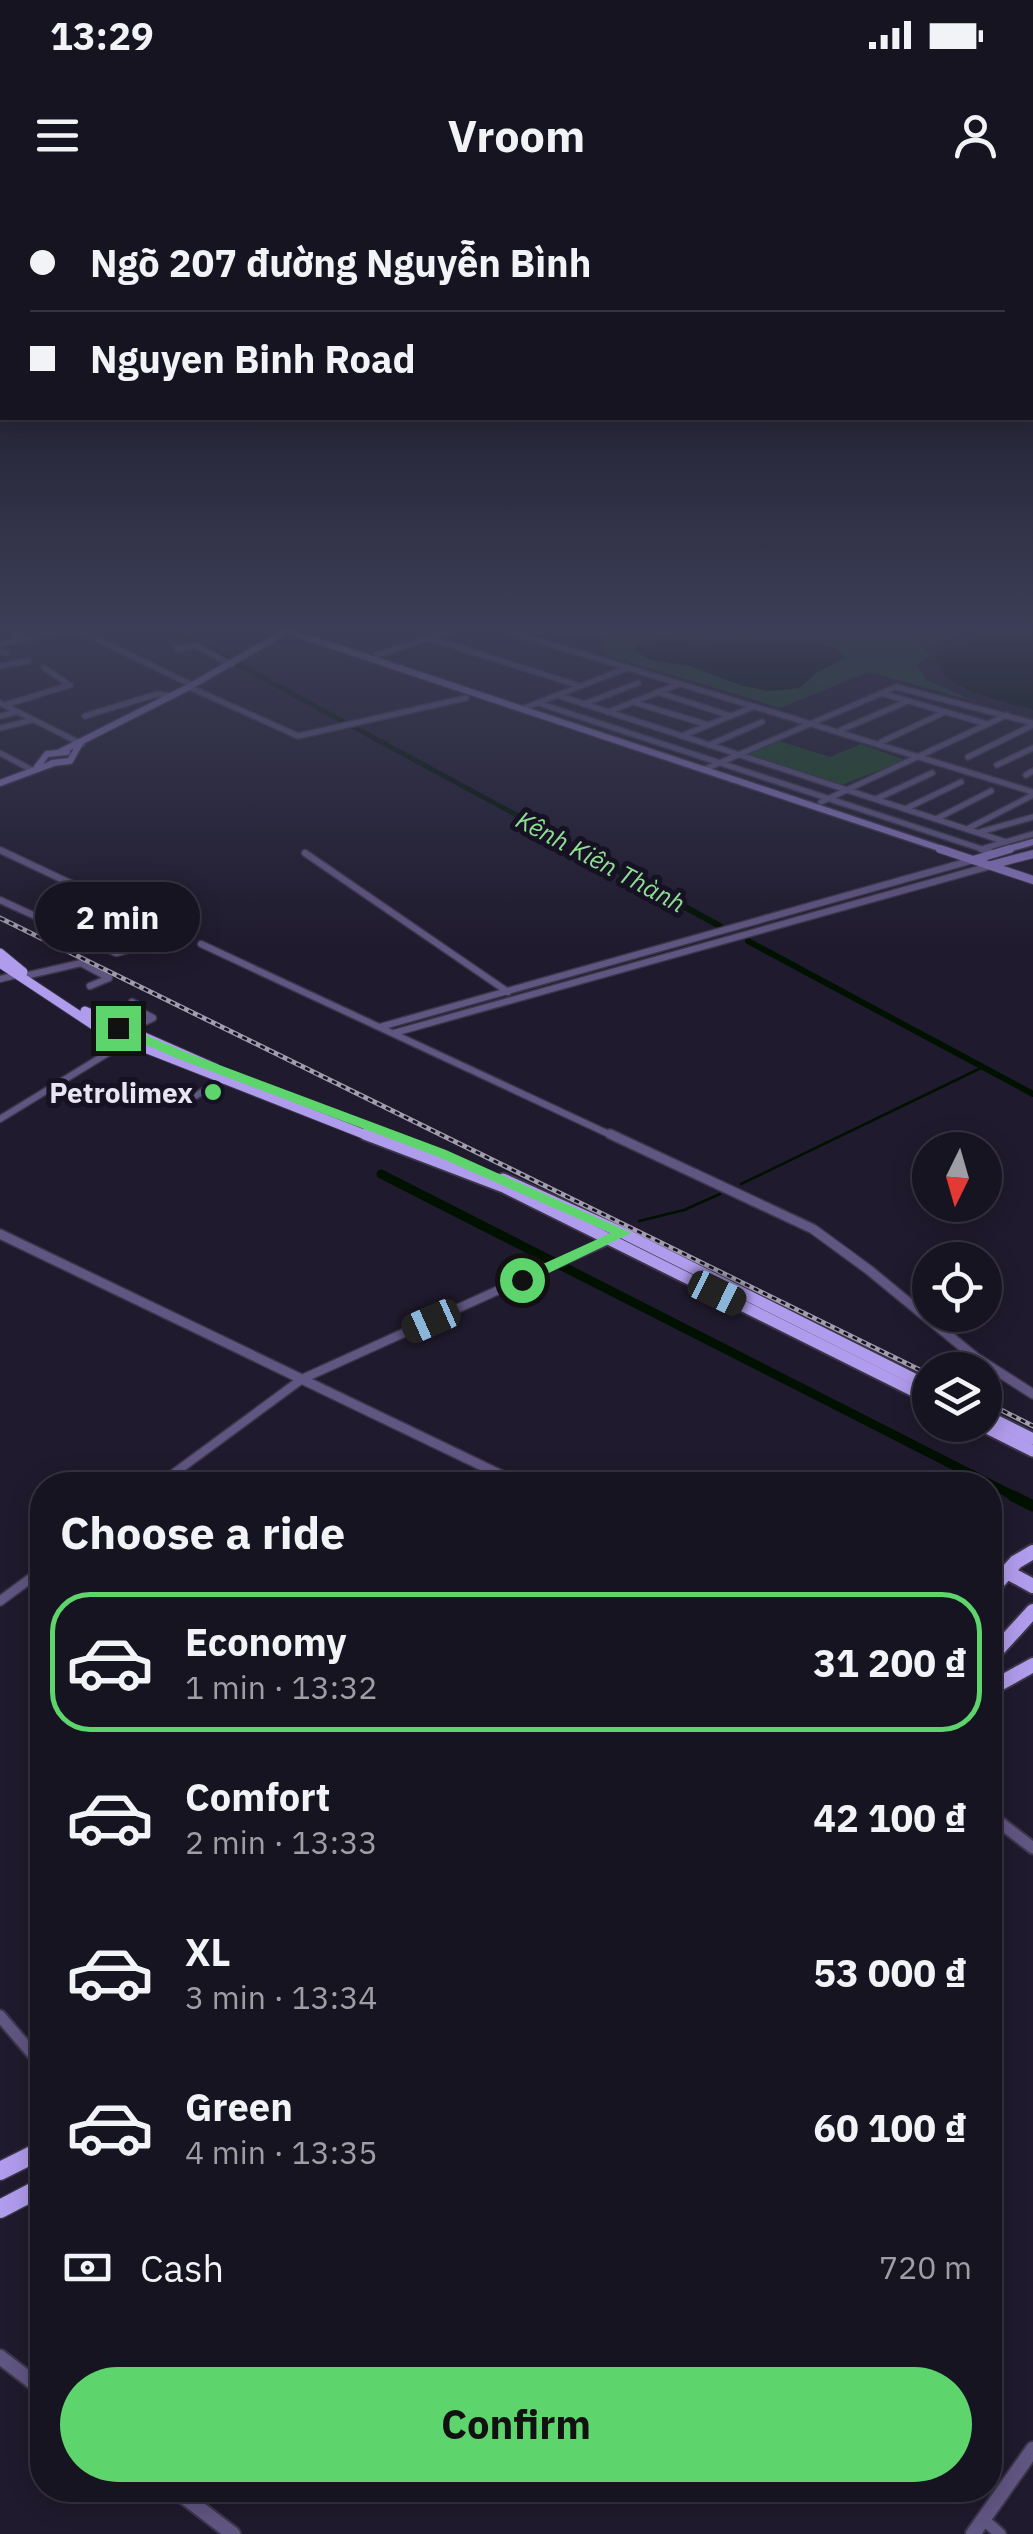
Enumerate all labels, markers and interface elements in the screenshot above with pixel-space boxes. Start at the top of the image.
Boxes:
text: 13:29 [50,11,154,60]
text: Vroom [448,106,585,164]
icon: menu [30,108,85,163]
icon: person [948,108,1003,163]
text: Ngõ 207 đường Nguyễn Bình [90,238,591,287]
text: Nguyen Binh Road [90,334,416,383]
water label: Kênh Kiên Thành [511,803,691,919]
callout: 2 min [36,883,200,953]
text: 2 min [76,896,159,938]
route end [96,1006,141,1051]
place label: Petrolimex [49,1074,193,1111]
marker: Petrolimex [202,1081,224,1103]
north arrow [912,1132,1002,1222]
map controls [912,1132,1002,1442]
button: locate [912,1242,1002,1332]
route start [500,1258,545,1303]
car [683,1266,751,1320]
car [397,1295,465,1347]
button: layers [912,1352,1002,1442]
text: Choose a ride [60,1503,345,1561]
icon: car [65,1617,155,1707]
text: Economy [185,1617,347,1666]
text: 31 200 ₫ [813,1638,967,1687]
text: 1 min · 13:32 [185,1666,378,1708]
icon: car [65,1772,155,1862]
text: Comfort [185,1772,330,1821]
text: 42 100 ₫ [813,1793,967,1842]
text: 2 min · 13:33 [185,1821,378,1863]
icon: car [65,1927,155,2017]
text: XL [185,1927,231,1976]
text: 53 000 ₫ [813,1948,967,1997]
text: 3 min · 13:34 [185,1976,378,2018]
icon: car [65,2082,155,2172]
text: Green [185,2082,293,2131]
text: 60 100 ₫ [813,2103,967,2152]
text: 4 min · 13:35 [185,2131,378,2173]
icon: cash [60,2240,115,2295]
text: Cash [140,2243,224,2292]
text: 720 m [879,2246,972,2288]
button: Confirm [60,2367,972,2482]

